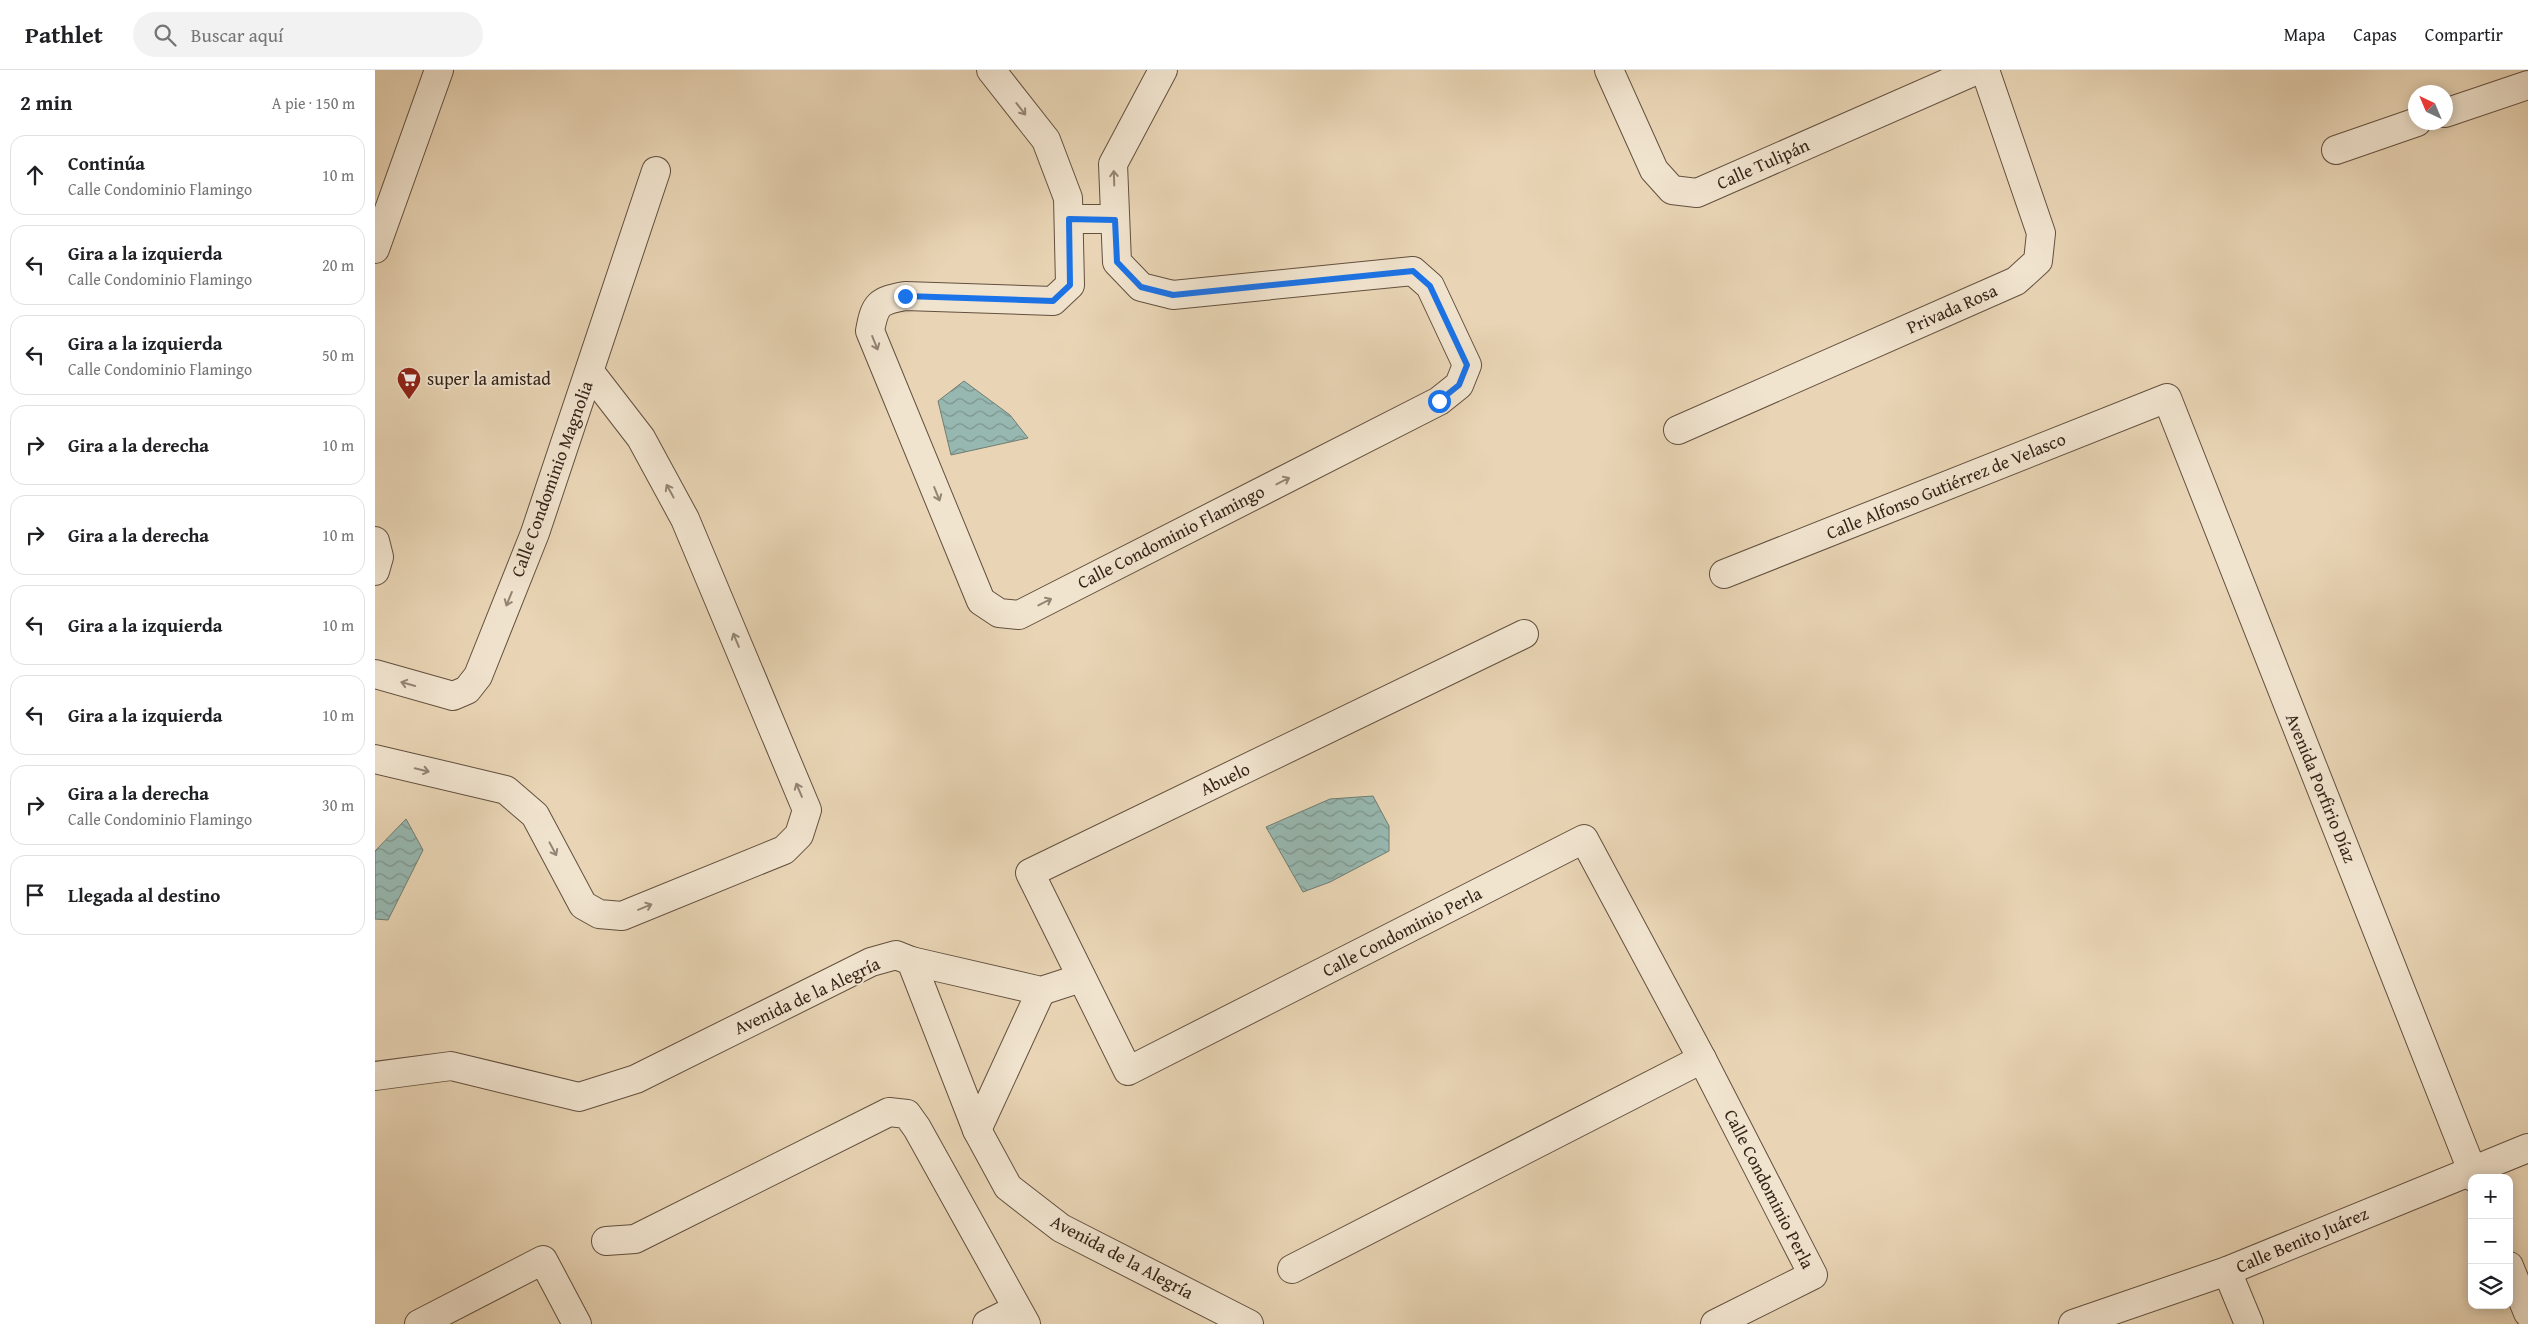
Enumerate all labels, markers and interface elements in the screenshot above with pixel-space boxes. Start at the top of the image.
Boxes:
search box [133,12,483,57]
text: Pathlet [25,17,103,52]
icon: search [151,21,179,49]
text: Buscar aquí [191,21,283,49]
text: Mapa [2284,21,2325,48]
text: Capas [2353,21,2397,48]
text: Compartir [2425,21,2503,48]
north arrow [2408,85,2453,130]
text: 2 min [20,87,72,118]
text: A pie · 150 m [272,91,355,115]
one-way arrow [1016,102,1027,115]
street label: Calle Tulipán [1712,131,1814,196]
text: Continúa [68,149,145,177]
icon: ahead [21,161,49,189]
text: 10 m [322,163,354,187]
one-way arrow [1109,170,1119,186]
text: Calle Condominio Flamingo [68,177,252,201]
text: Gira a la izquierda [68,239,223,267]
icon: left [21,251,49,279]
text: 20 m [322,253,354,277]
text: Calle Condominio Flamingo [68,267,252,291]
street label: Privada Rosa [1902,276,2002,341]
route end [894,285,917,308]
text: Gira a la izquierda [68,329,223,357]
one-way arrow [871,335,880,350]
icon: left [21,341,49,369]
text: 50 m [322,343,354,367]
text: Calle Condominio Flamingo [68,357,252,381]
place label: super la amistad [427,365,551,392]
supermarket icon: super la amistad [396,366,422,400]
street label: Calle Condominio Magnolia [503,377,600,581]
route start [1428,390,1451,413]
street label: Calle Alfonso Gutiérrez de Velasco [1822,425,2070,546]
icon: right [21,431,49,459]
text: Gira a la derecha [68,431,209,459]
text: 10 m [322,433,354,457]
one-way arrow [1275,476,1290,485]
street label: Calle Condominio Flamingo [1072,478,1269,596]
one-way arrow [665,484,675,499]
one-way arrow [933,485,942,501]
icon: right [21,521,49,549]
text: Gira a la derecha [68,521,209,549]
text: 10 m [322,523,354,547]
one-way arrow [503,591,513,606]
one-way arrow [1037,597,1052,607]
icon: left [21,611,49,639]
text: Gira a la izquierda [68,611,223,639]
text: 10 m [322,613,354,637]
one-way arrow [730,633,740,648]
one-way arrow [400,678,416,688]
icon: left [21,701,49,729]
text: Gira a la izquierda [68,701,223,729]
text: 10 m [322,703,354,727]
street label: Avenida Porfirio Díaz [2279,709,2364,867]
street label: Abuelo [1195,755,1254,802]
one-way arrow [414,766,430,775]
text: Gira a la derecha [68,779,209,807]
one-way arrow [793,783,803,798]
icon: right [21,791,49,819]
text: 30 m [322,793,354,817]
text: Calle Condominio Flamingo [68,807,252,831]
one-way arrow [549,841,558,856]
street label: Calle Condominio Perla [1317,879,1487,983]
icon: arrive [21,881,49,909]
text: Llegada al destino [68,881,220,909]
one-way arrow [637,901,652,911]
street label: Avenida de la Alegría [729,950,885,1041]
street label: Calle Condominio Perla [1718,1104,1822,1274]
map controls [2468,1174,2513,1309]
button: + [2468,1174,2513,1219]
street label: Calle Benito Juárez [2231,1199,2372,1280]
street label: Avenida de la Alegría [1046,1208,1199,1306]
button: − [2468,1219,2513,1264]
button: layers [2468,1264,2513,1309]

